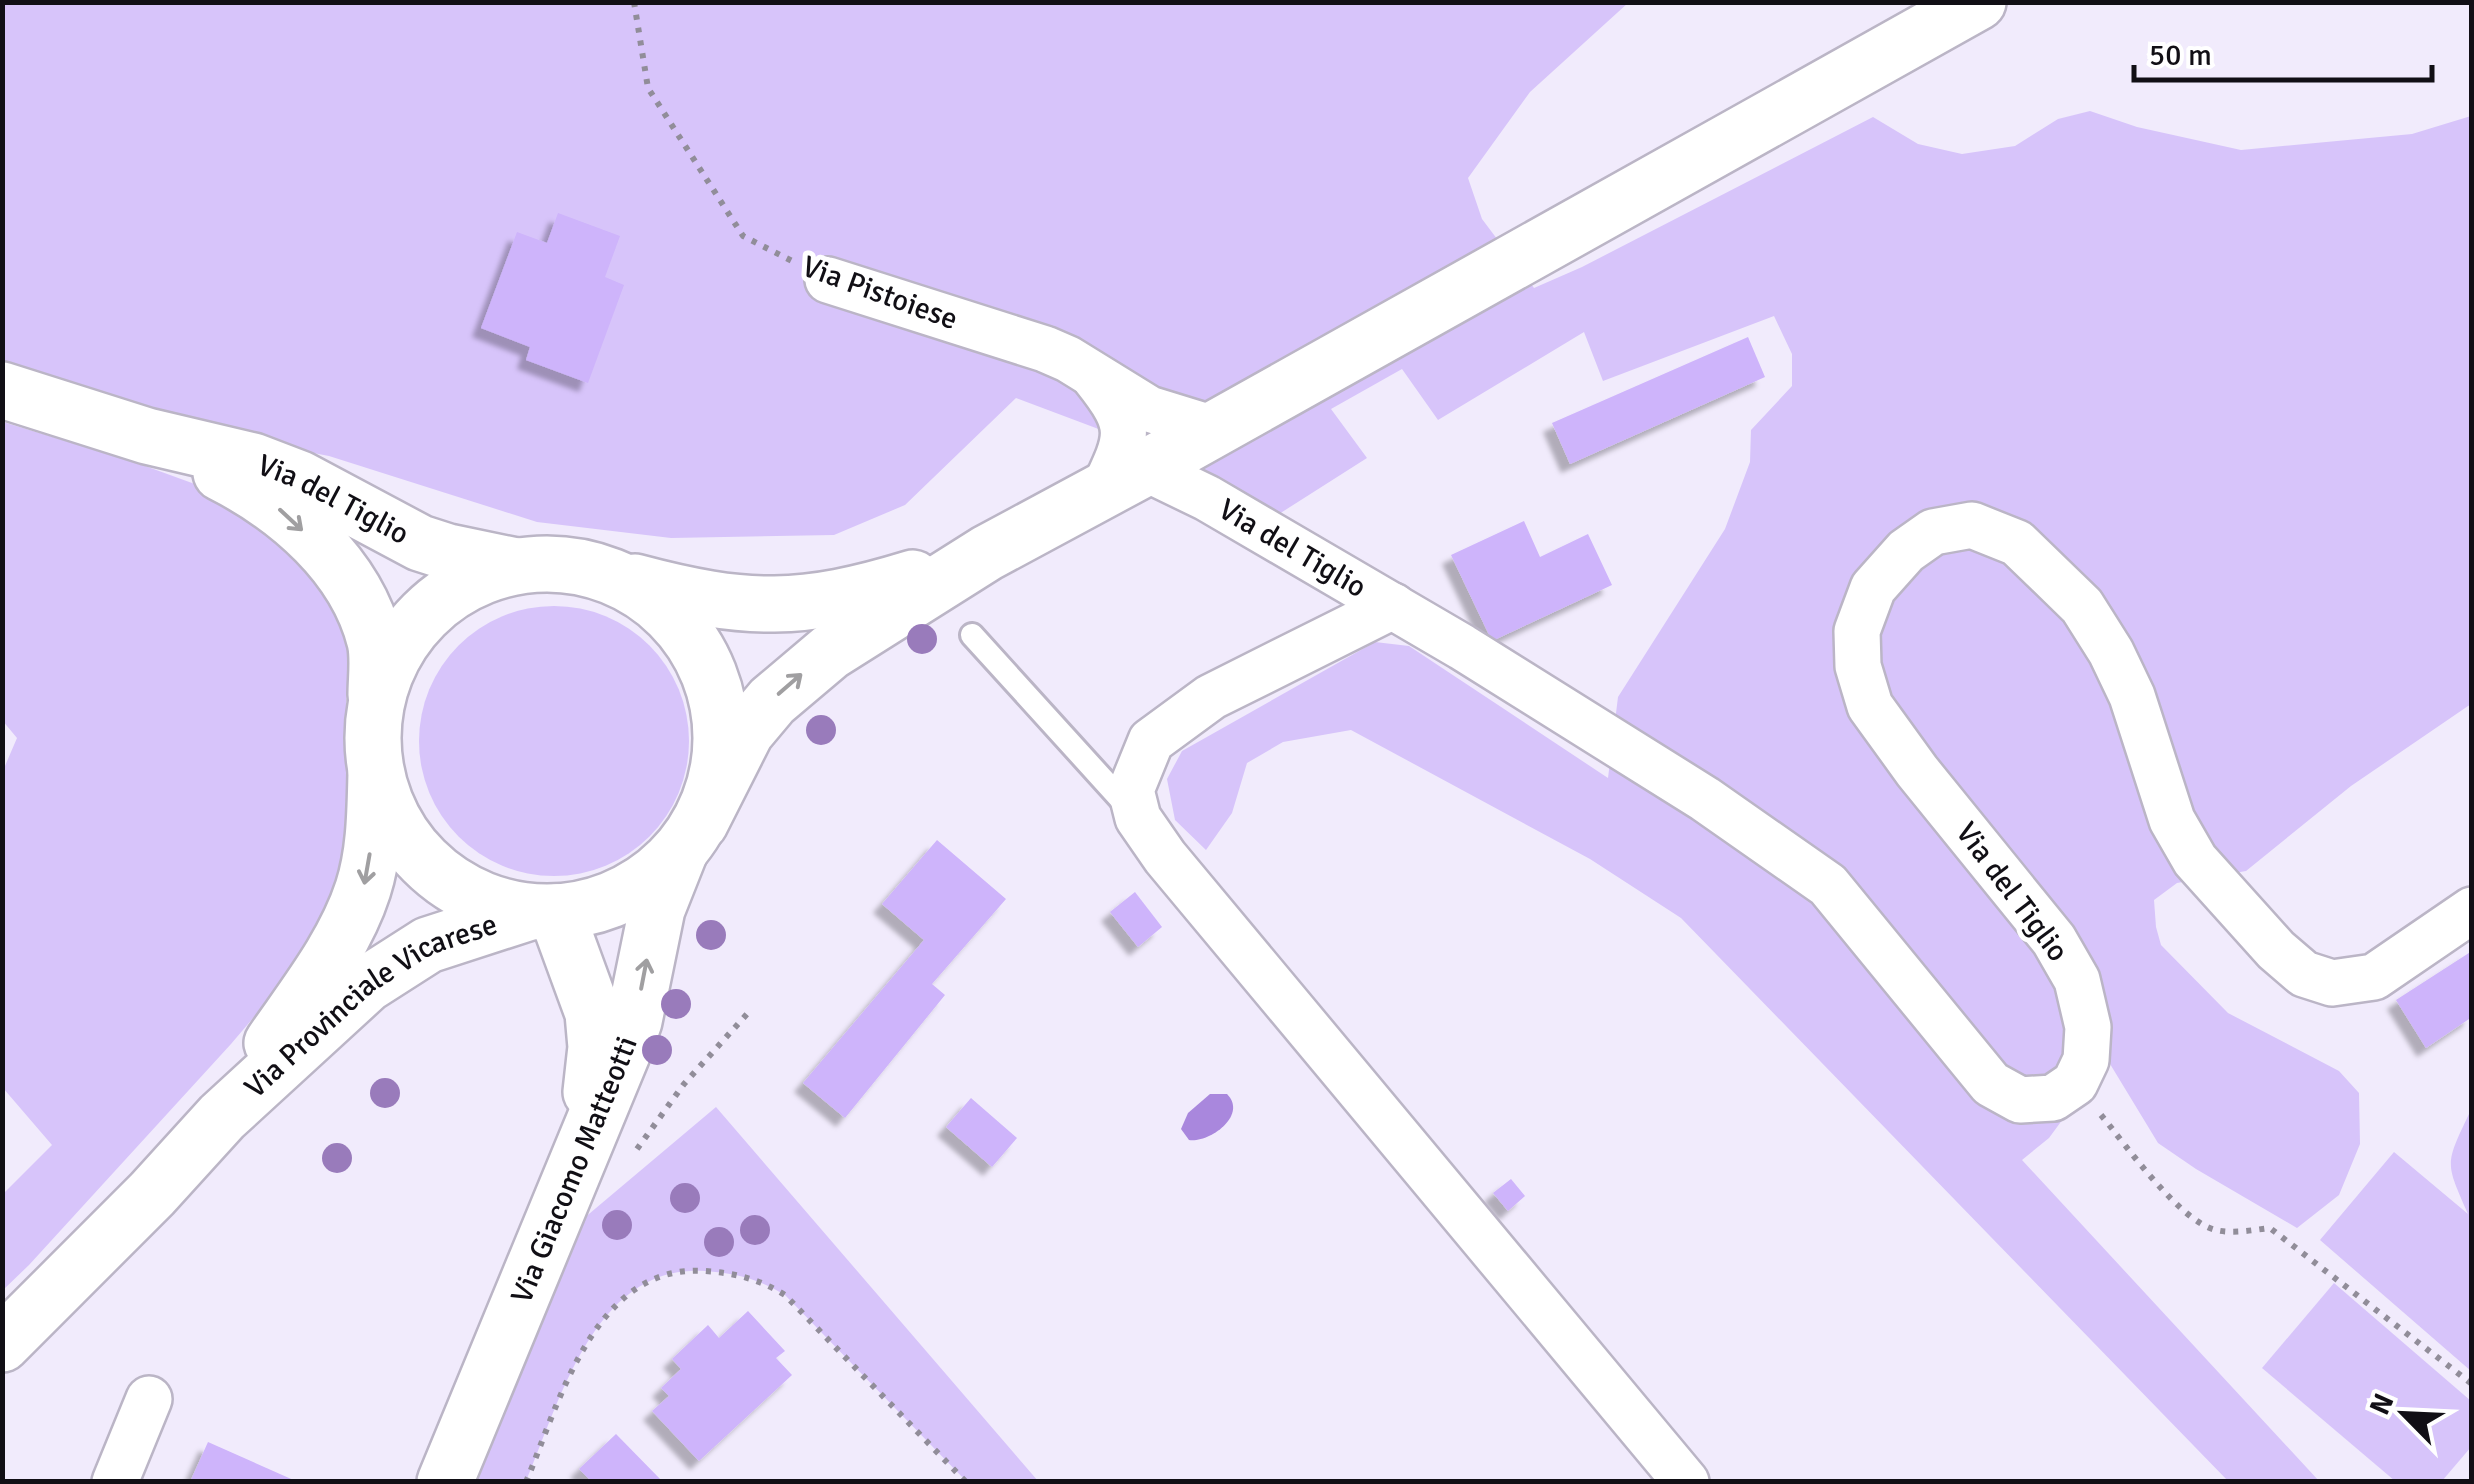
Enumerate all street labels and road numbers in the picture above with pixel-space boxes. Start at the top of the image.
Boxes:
street label: Via Pistoiese [797,248,963,338]
street label: Via del Tiglio [253,446,415,552]
street label: Via del Tiglio [1212,490,1373,606]
street label: Via del Tiglio [1948,815,2076,969]
street label: Via Provinciale Vicarese [237,905,502,1106]
street label: Via Giacomo Matteotti [503,1031,645,1308]

